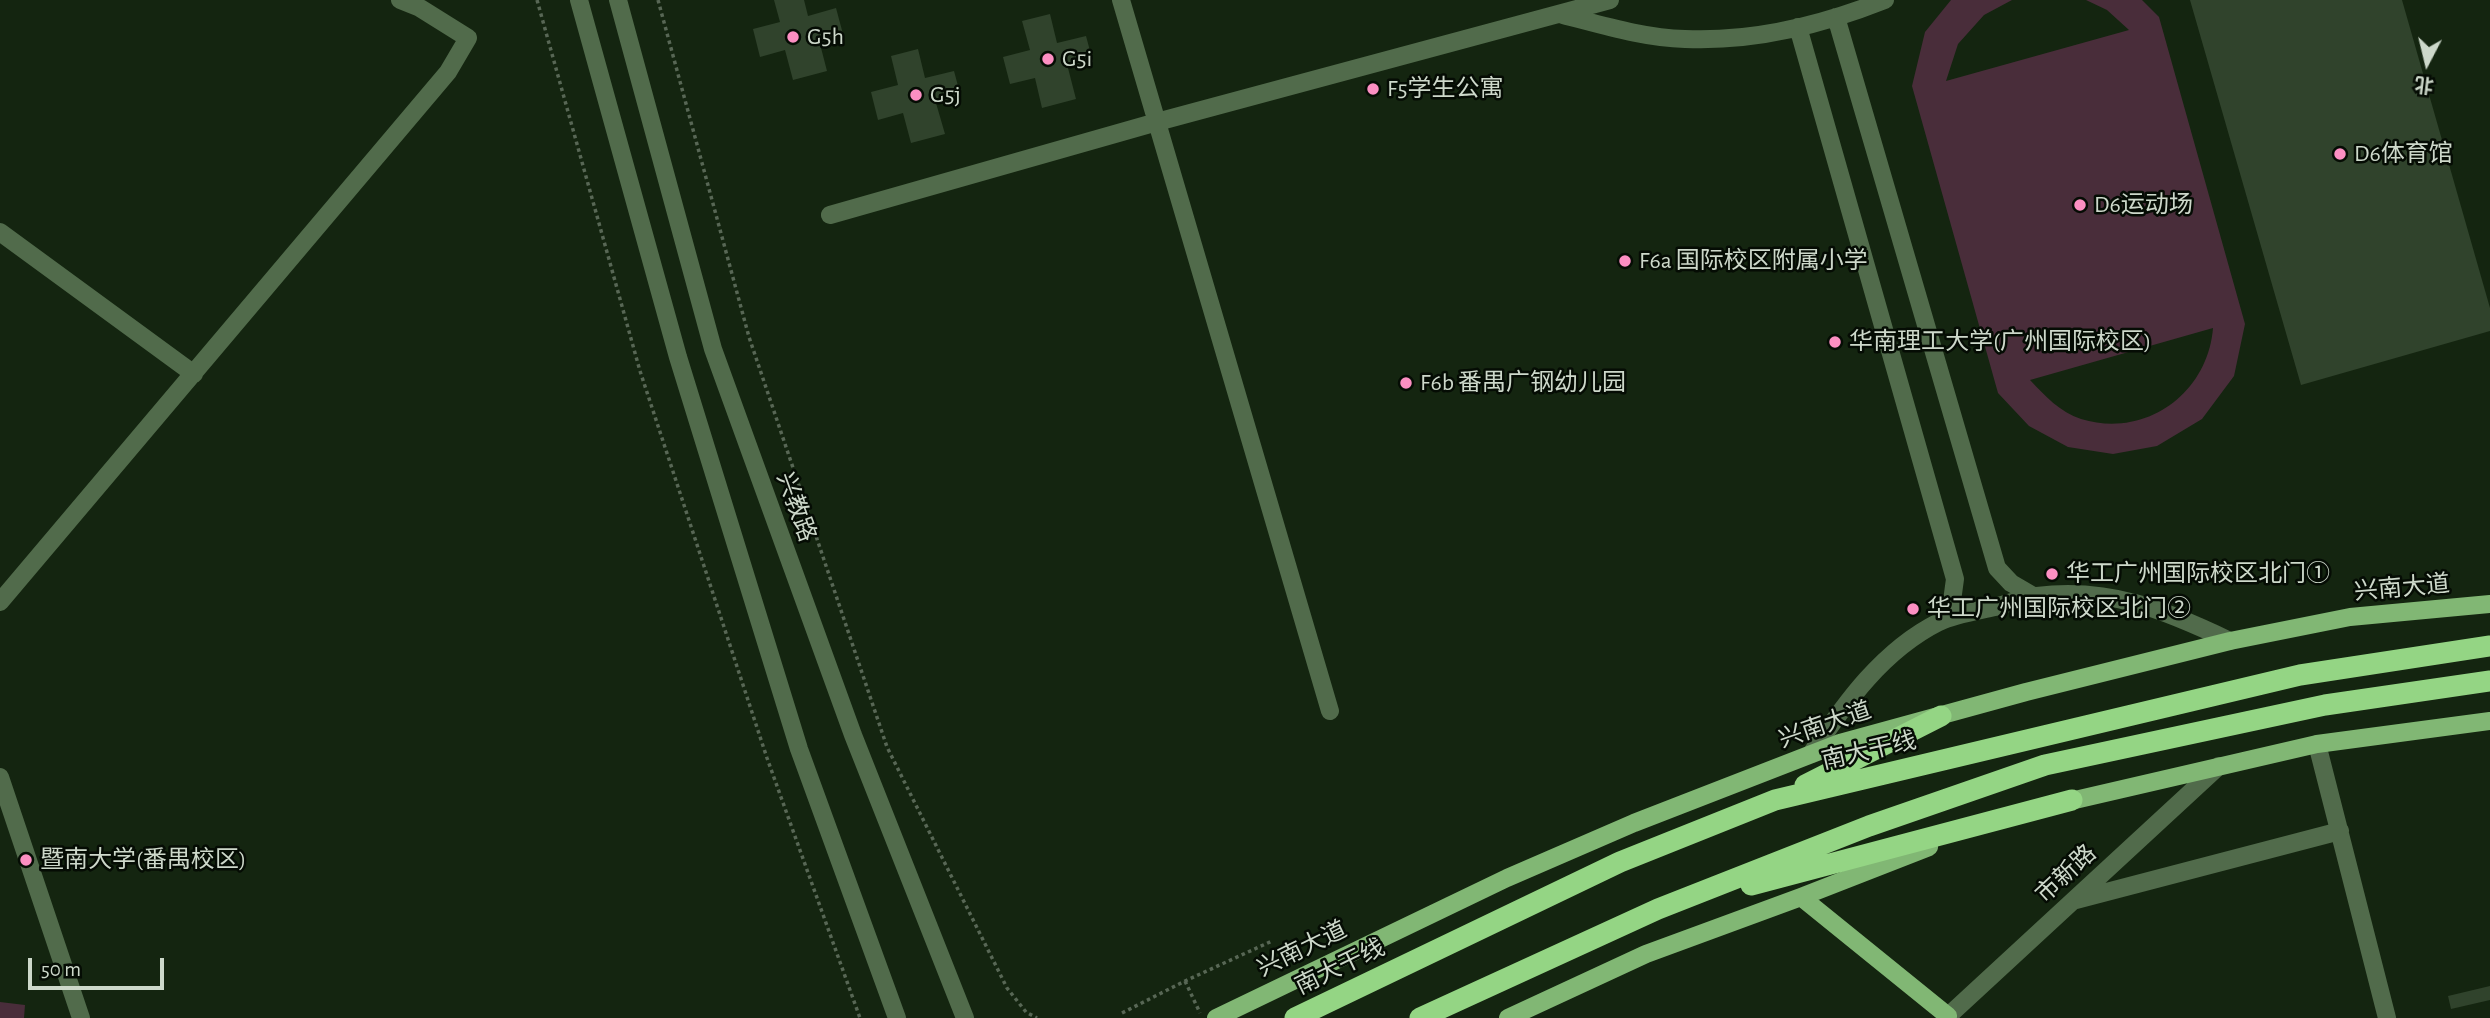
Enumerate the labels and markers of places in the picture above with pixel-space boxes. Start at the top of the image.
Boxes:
place label: G5h [807,23,844,51]
marker: G5h [785,29,801,45]
place label: G5i [1062,45,1092,73]
marker: G5i [1040,51,1056,67]
place label: F5学生公寓 [1387,75,1503,103]
place label: G5j [930,81,961,109]
marker: F5学生公寓 [1365,81,1381,97]
marker: G5j [908,87,924,103]
place label: D6体育馆 [2354,140,2453,168]
marker: D6体育馆 [2332,146,2348,162]
place label: D6运动场 [2094,191,2193,219]
marker: D6运动场 [2072,197,2088,213]
place label: F6a 国际校区附属小学 [1639,247,1868,275]
marker: F6a 国际校区附属小学 [1617,253,1633,269]
place label: 华南理工大学(广州国际校区) [1849,328,2151,356]
marker: 华南理工大学(广州国际校区) [1827,334,1843,350]
place label: F6b 番禺广钢幼儿园 [1420,369,1626,397]
marker: F6b 番禺广钢幼儿园 [1398,375,1414,391]
place label: 华工广州国际校区北门① [2066,560,2330,588]
marker: 华工广州国际校区北门① [2044,566,2060,582]
place label: 华工广州国际校区北门② [1927,595,2191,623]
marker: 华工广州国际校区北门② [1905,601,1921,617]
place label: 暨南大学(番禺校区) [40,846,246,874]
marker: 暨南大学(番禺校区) [18,852,34,868]

